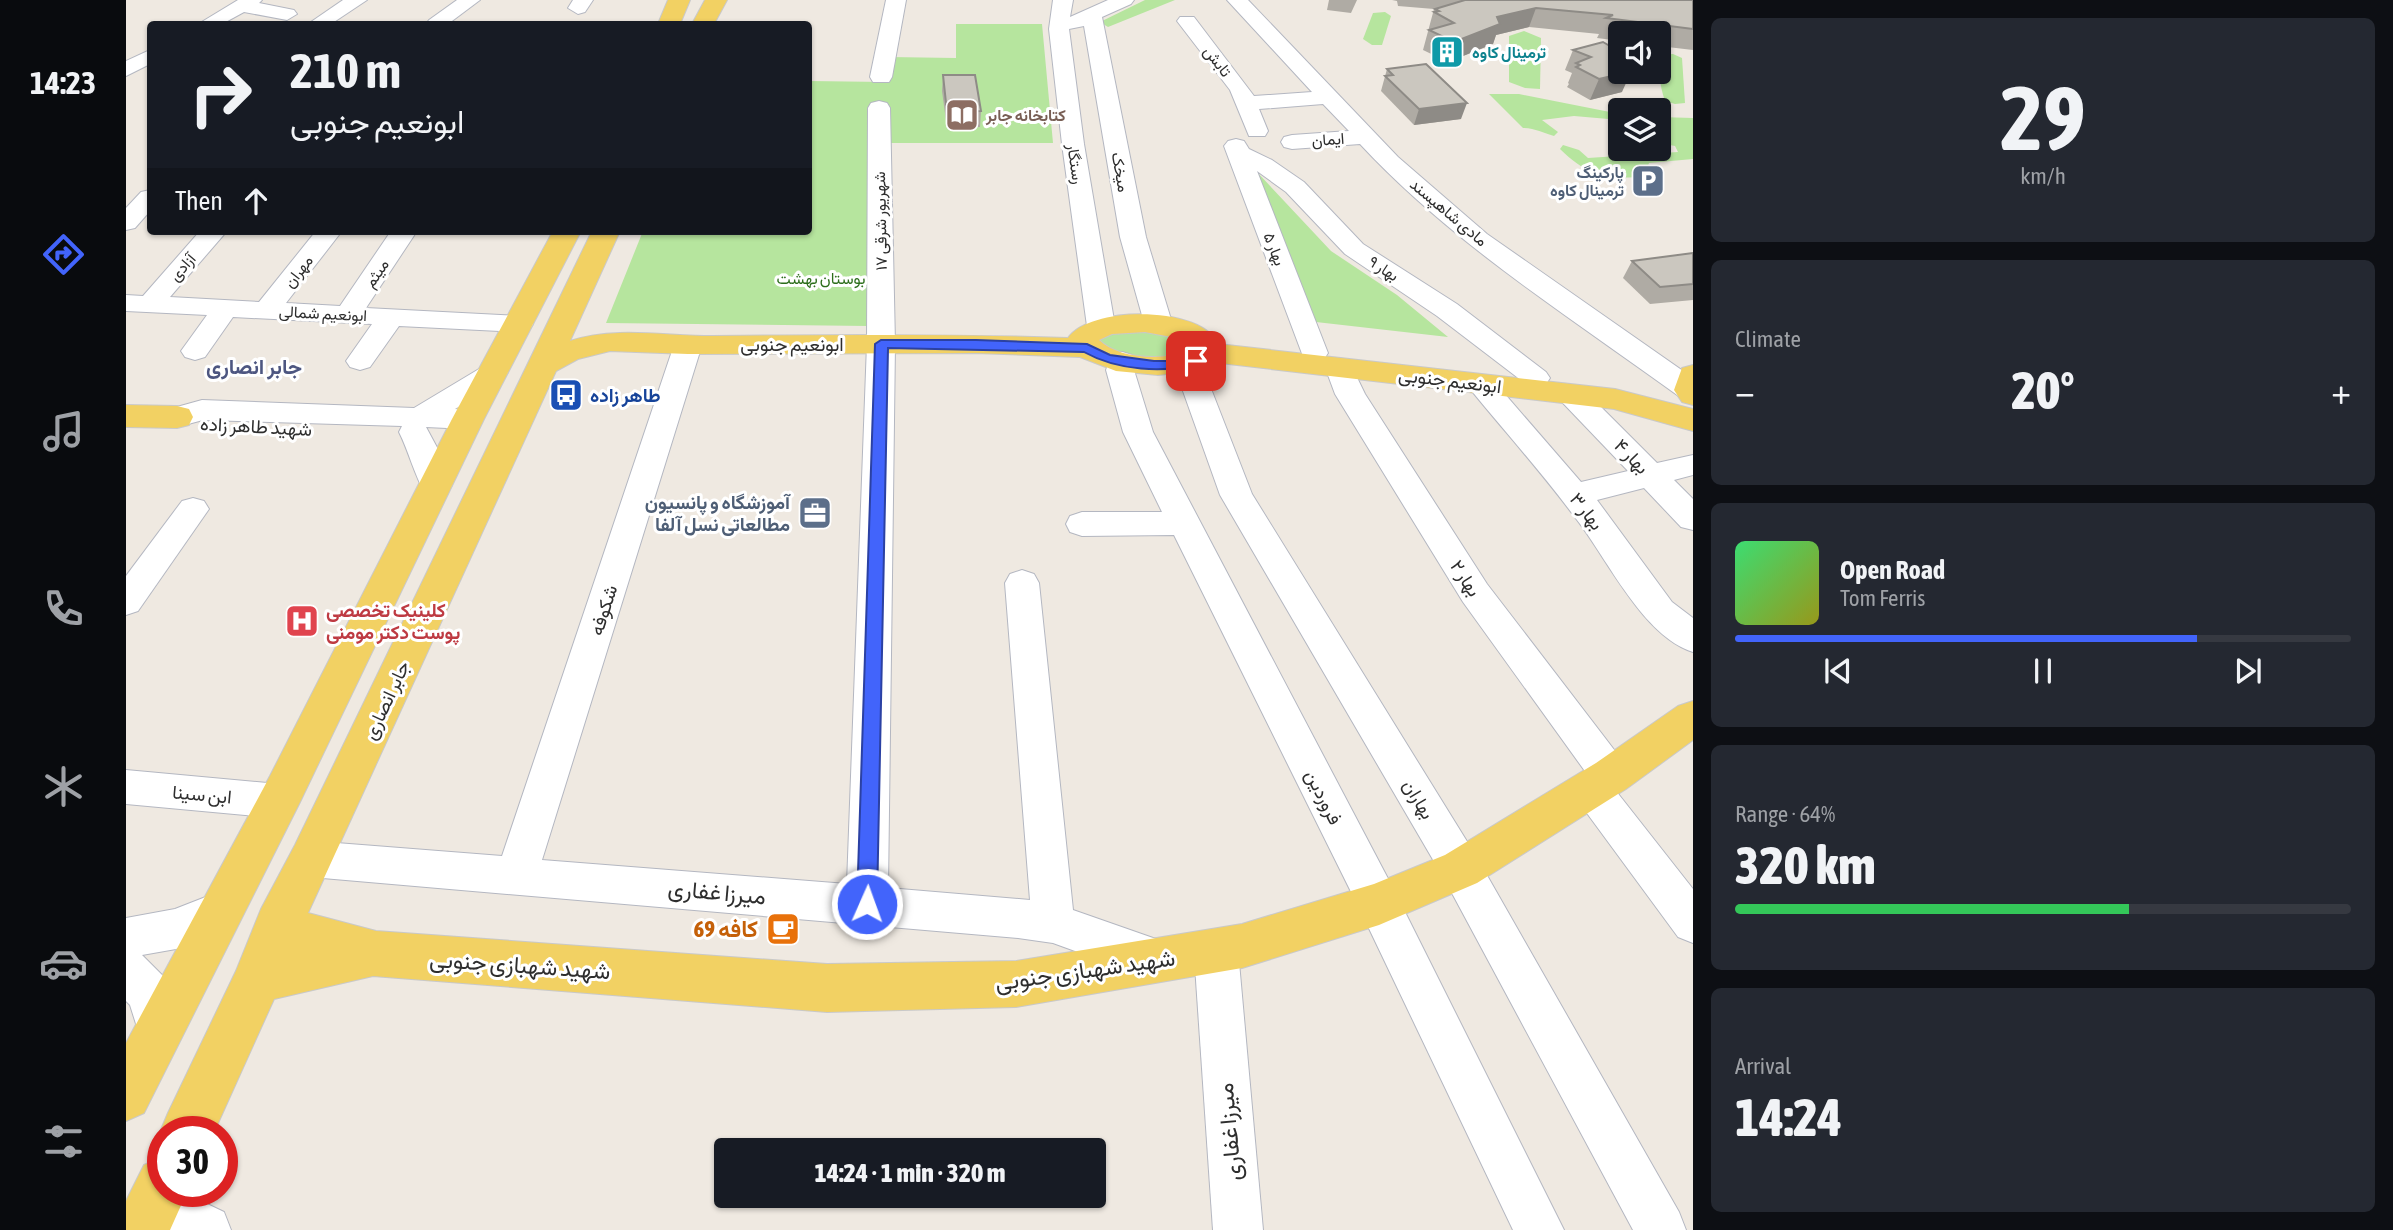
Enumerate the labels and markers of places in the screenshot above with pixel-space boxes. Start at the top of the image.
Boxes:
building icon: ترمینال کاوه [1428,33,1466,71]
place label: ترمینال کاوه [1472,43,1546,63]
library icon: کتابخانه جابر [943,96,981,134]
place label: کتابخانه جابر [985,106,1066,126]
parking icon: پارکینگ ترمینال کاوه [1629,162,1667,200]
place label: پارکینگ ترمینال کاوه [1550,163,1624,201]
pin [1166,331,1226,391]
bus stop icon: طاهر زاده [547,376,585,414]
place label: طاهر زاده [590,384,661,408]
place label: آموزشگاه و پانسیون مطالعاتی نسل آلفا [645,491,791,536]
office icon: آموزشگاه و پانسیون مطالعاتی نسل آلفا [796,494,834,532]
place label: کلینیک تخصصی پوست دکتر مومنی [326,599,460,646]
hospital icon: کلینیک تخصصی پوست دکتر مومنی [283,602,321,640]
cafe icon: کافه 69 [764,910,802,948]
place label: کافه 69 [693,916,758,942]

